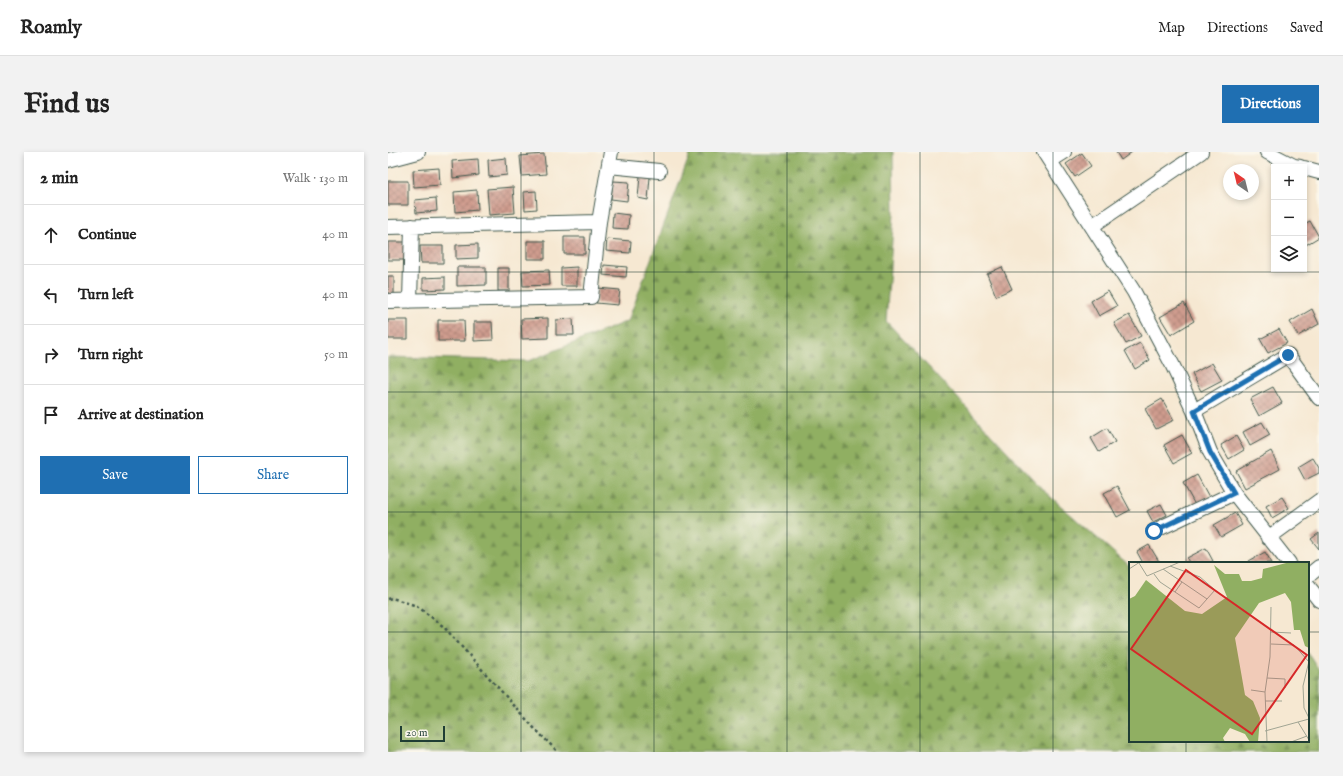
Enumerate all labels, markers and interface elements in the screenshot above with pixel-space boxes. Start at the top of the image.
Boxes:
text: Roamly [20,16,82,40]
text: Map [1158,19,1185,37]
text: Directions [1207,19,1268,37]
text: Saved [1290,19,1323,37]
button: Directions [1222,85,1319,123]
text: Find us [24,87,110,122]
north arrow [1223,164,1259,200]
map controls [1271,164,1307,272]
button: + [1271,164,1307,200]
text: 2 min [40,168,78,189]
text: Walk · 130 m [283,170,348,187]
button: − [1271,200,1307,236]
icon: ahead [40,224,62,246]
text: Continue [78,225,136,244]
text: 40 m [322,226,348,243]
button: layers [1271,236,1307,272]
icon: left [40,284,62,306]
text: Turn left [78,285,134,304]
text: 40 m [322,286,348,303]
icon: right [40,344,62,366]
text: Turn right [78,345,143,364]
text: 50 m [324,346,348,363]
route end [1279,346,1297,364]
icon: arrive [40,404,62,426]
text: Arrive at destination [78,405,204,424]
button: Save [40,456,190,494]
button: Share [198,456,348,494]
route start [1145,522,1163,540]
inset map [1129,562,1309,742]
scale bar [400,724,445,743]
text: 20 m [406,726,427,740]

